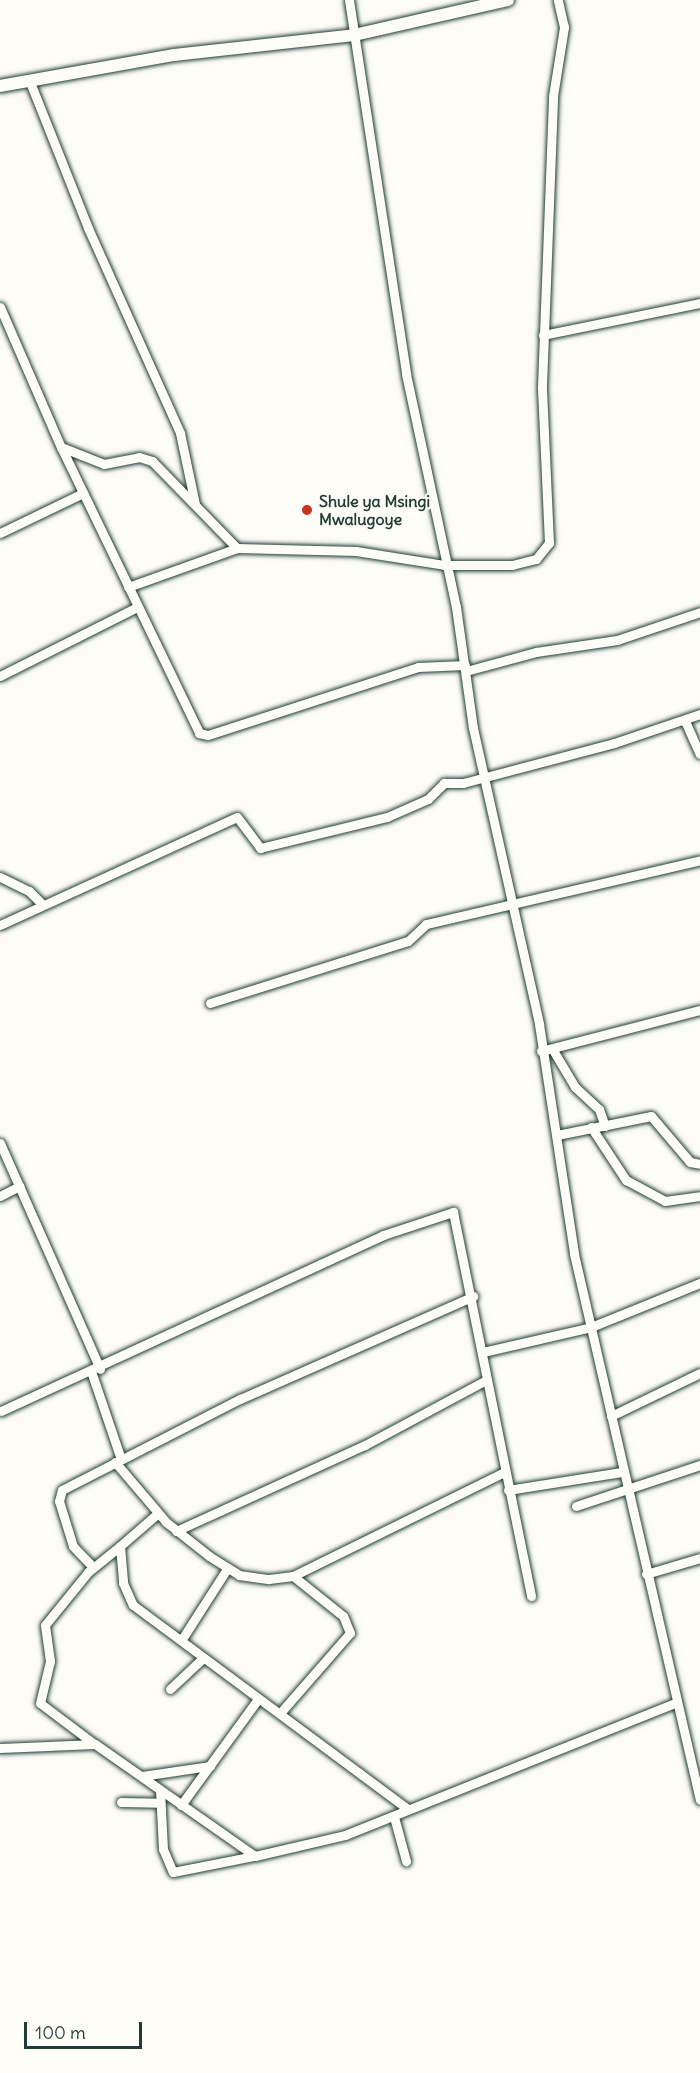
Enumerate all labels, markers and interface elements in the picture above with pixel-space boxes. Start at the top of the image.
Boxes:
place label: Shule ya Msingi Mwalugoye [319,491,430,529]
marker: Shule ya Msingi Mwalugoye [300,503,314,517]
scale bar [27,2010,146,2048]
text: 100 m [35,2021,86,2044]

